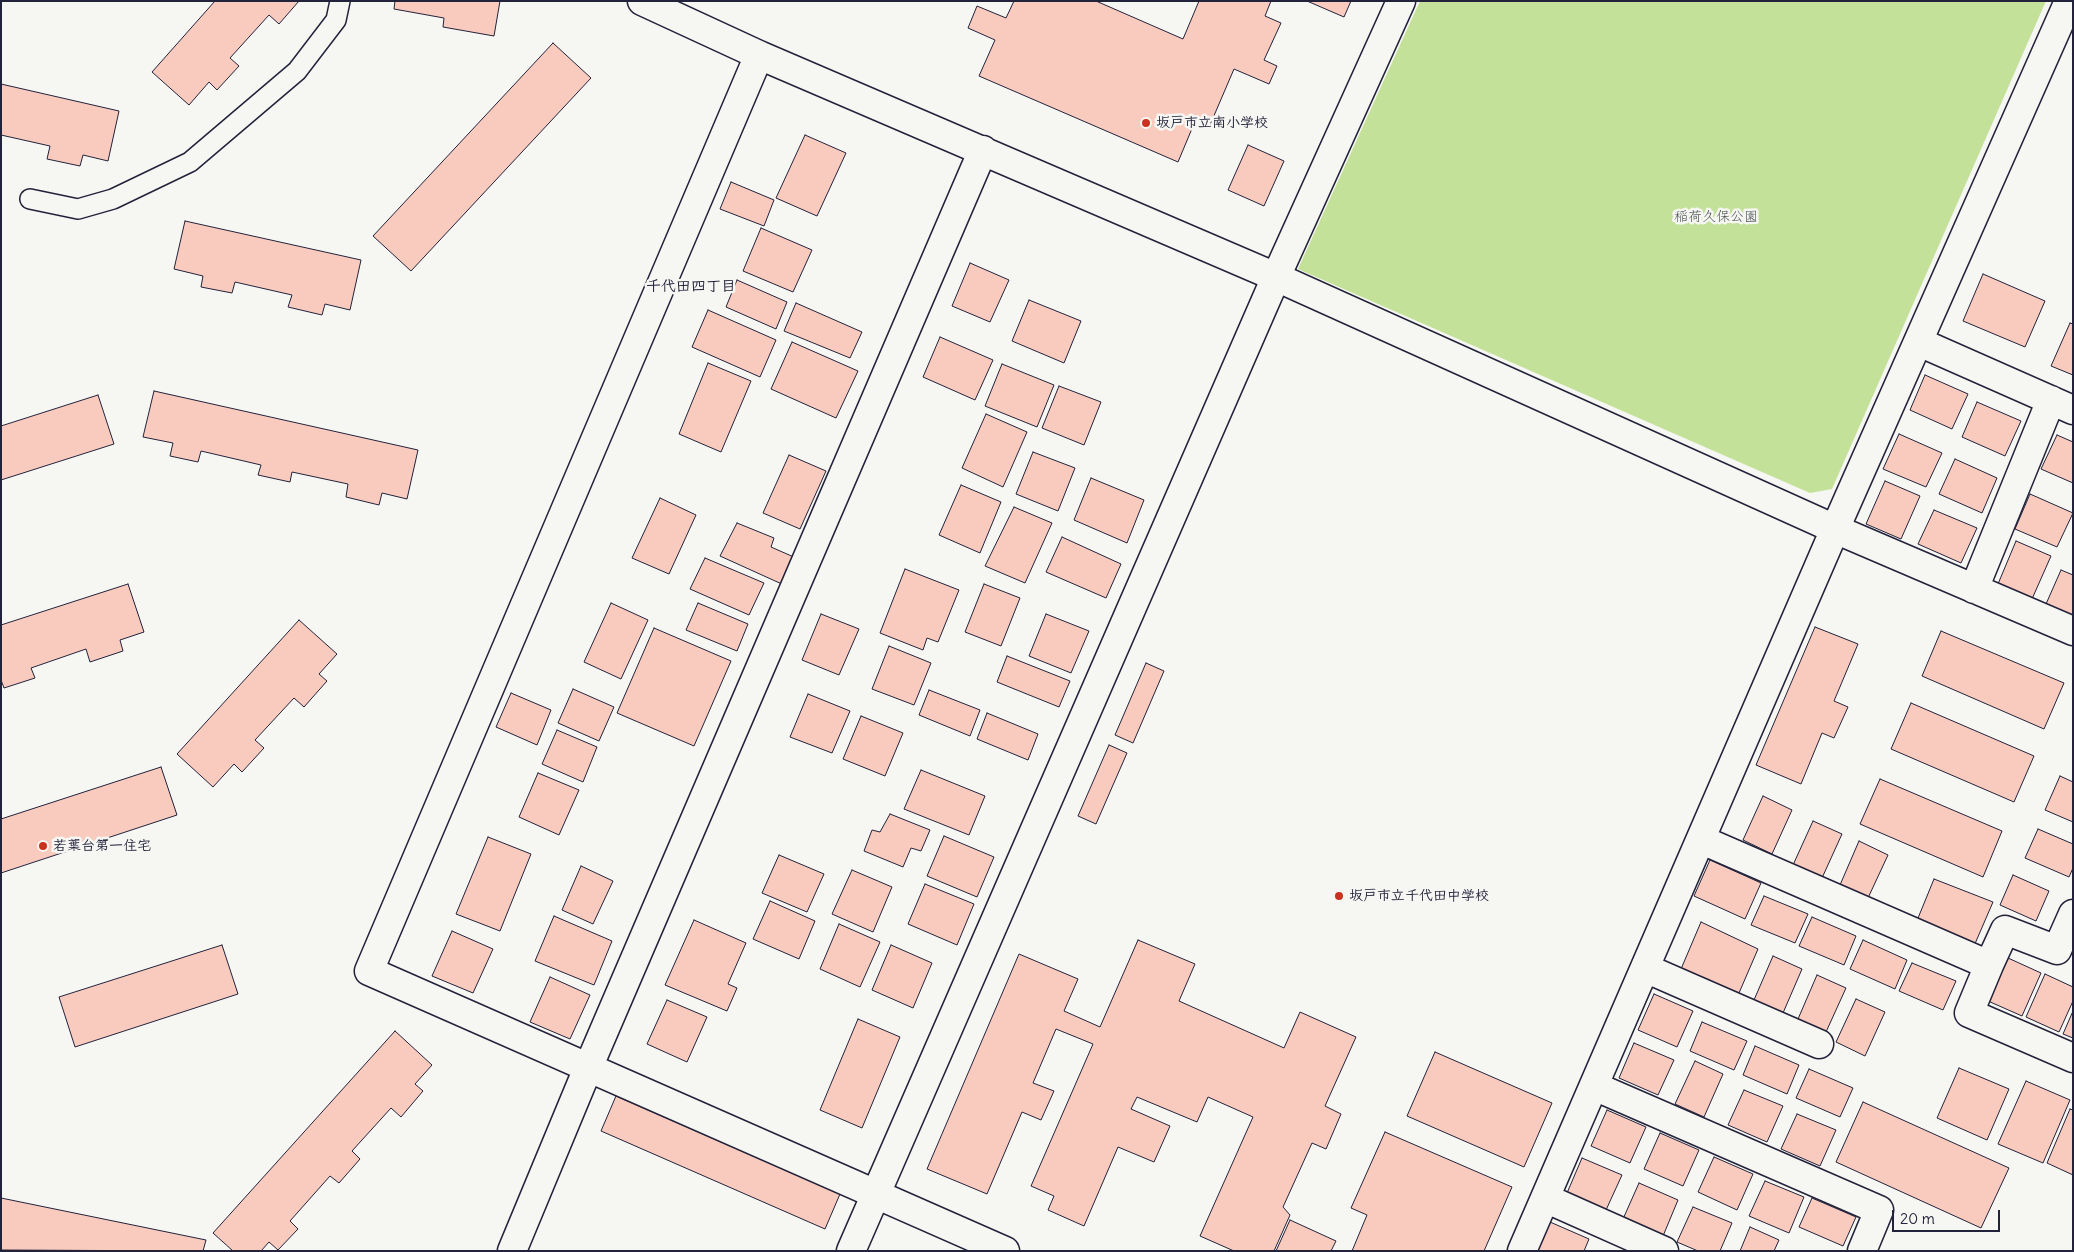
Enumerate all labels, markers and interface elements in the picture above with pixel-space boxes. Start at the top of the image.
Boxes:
place label: 坂戸市立南小学校 [1156,115,1268,131]
marker: 坂戸市立南小学校 [1140,117,1152,129]
park label: 稲荷久保公園 [1674,209,1758,225]
district label: 千代田四丁目 [646,278,736,296]
place label: 若葉台第一住宅 [53,838,151,854]
marker: 若葉台第一住宅 [37,840,49,852]
place label: 坂戸市立千代田中学校 [1349,888,1489,904]
marker: 坂戸市立千代田中学校 [1333,890,1345,902]
scale bar [1894,1200,2002,1232]
text: 20 m [1900,1209,1935,1228]

